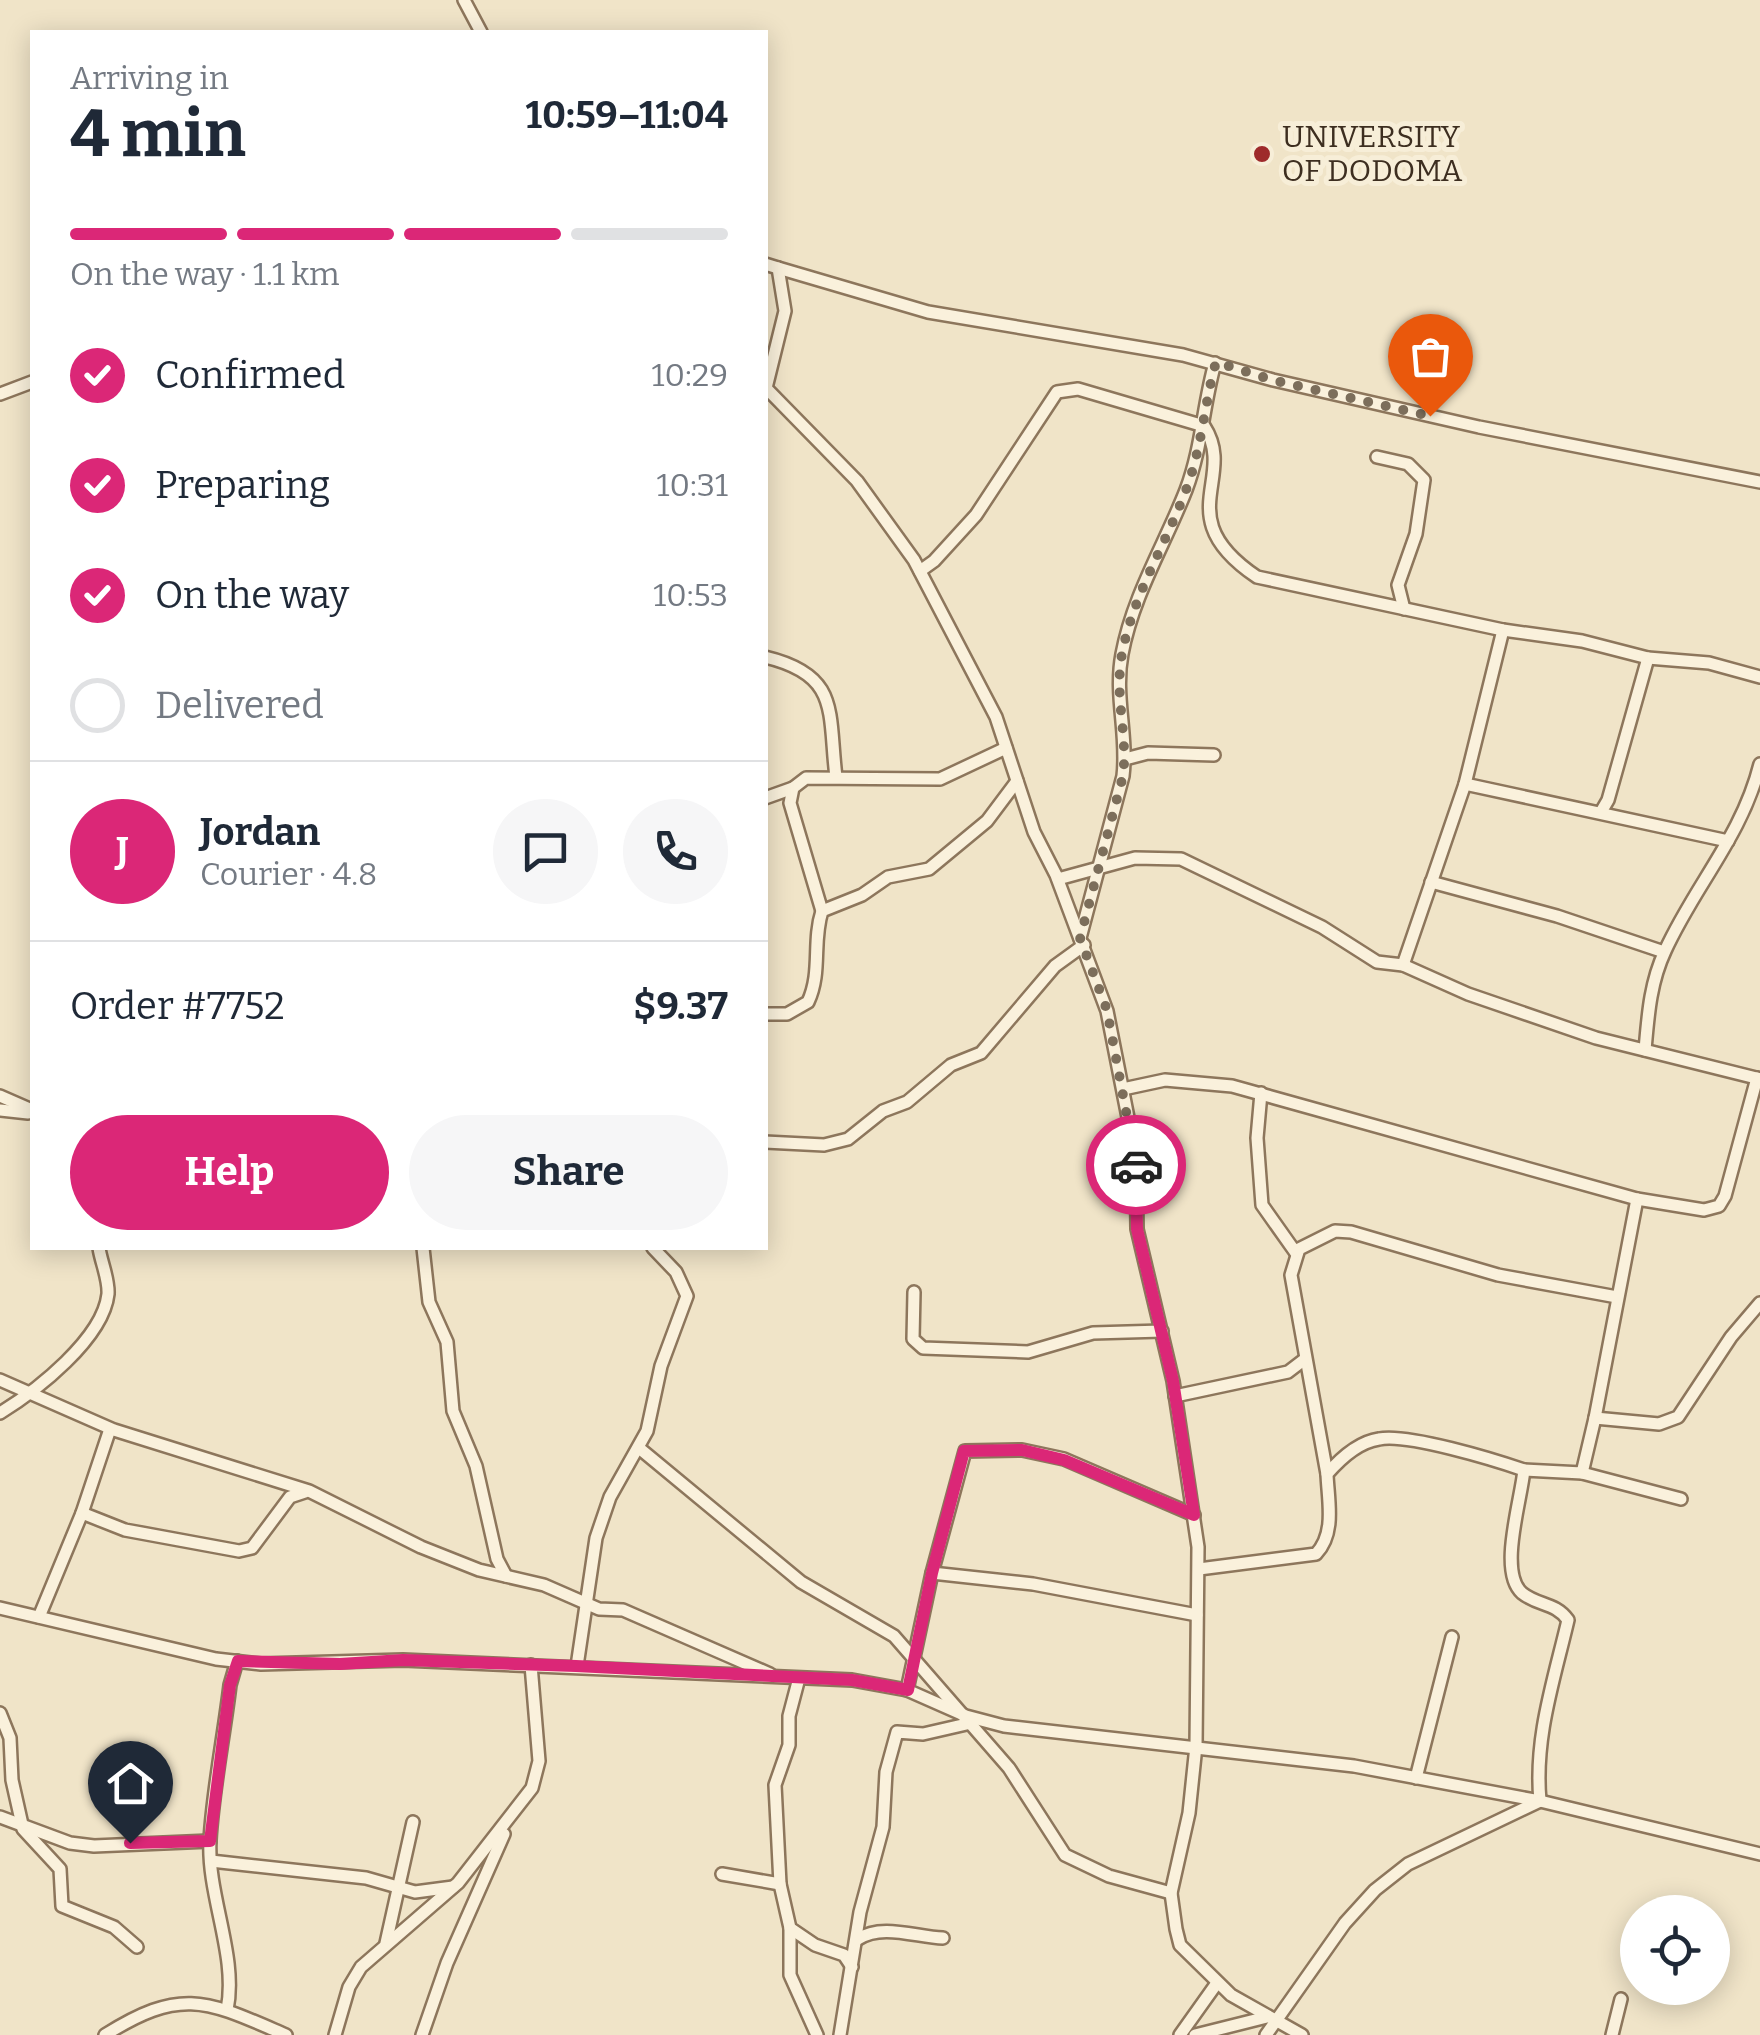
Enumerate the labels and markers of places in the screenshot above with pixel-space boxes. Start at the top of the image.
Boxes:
place label: UNIVERSITY OF DODOMA [1282,119,1463,189]
marker: UNIVERSITY OF DODOMA [1251,143,1273,165]
pin [1388,314,1473,417]
pin [88,1741,173,1844]

